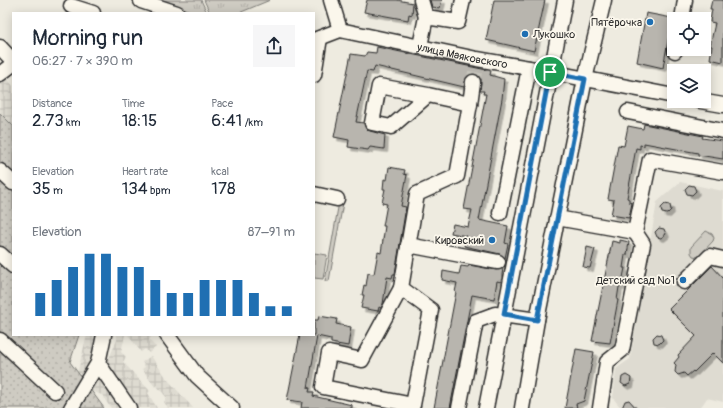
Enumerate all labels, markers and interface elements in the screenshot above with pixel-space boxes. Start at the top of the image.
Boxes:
map controls [667,12,711,108]
button: locate [667,12,711,56]
place label: Пятёрочка [591,16,642,29]
marker: Пятёрочка [645,17,655,27]
text: Morning run [32,24,143,52]
button: share [253,25,295,67]
place label: Лукошко [532,28,575,41]
marker: Лукошко [520,29,530,39]
street label: улица Маяковского [415,40,509,71]
text: 06:27 · 7 × 390 m [32,53,133,69]
pin [533,55,567,89]
icon: arrive [539,61,561,83]
button: layers [667,64,711,108]
text: Distance [32,97,72,110]
text: Time [122,97,145,110]
text: Pace [211,97,233,110]
text: 2.73 [32,110,64,131]
text: 18:15 [122,110,157,131]
text: 6:41 [211,110,242,131]
text: km [64,116,80,129]
text: /km [242,116,263,129]
text: Elevation [32,165,74,178]
text: Heart rate [122,165,168,178]
text: kcal [211,165,229,178]
text: 35 [32,178,51,199]
text: 134 [122,178,148,199]
text: 178 [211,178,236,199]
text: m [51,184,63,197]
text: bpm [148,184,170,197]
text: Elevation [32,224,82,240]
text: 87–91 m [248,224,295,240]
place label: Кировский [435,234,484,247]
marker: Кировский [487,235,497,245]
place label: Детский сад №1 [595,274,675,287]
marker: Детский сад №1 [678,275,688,285]

